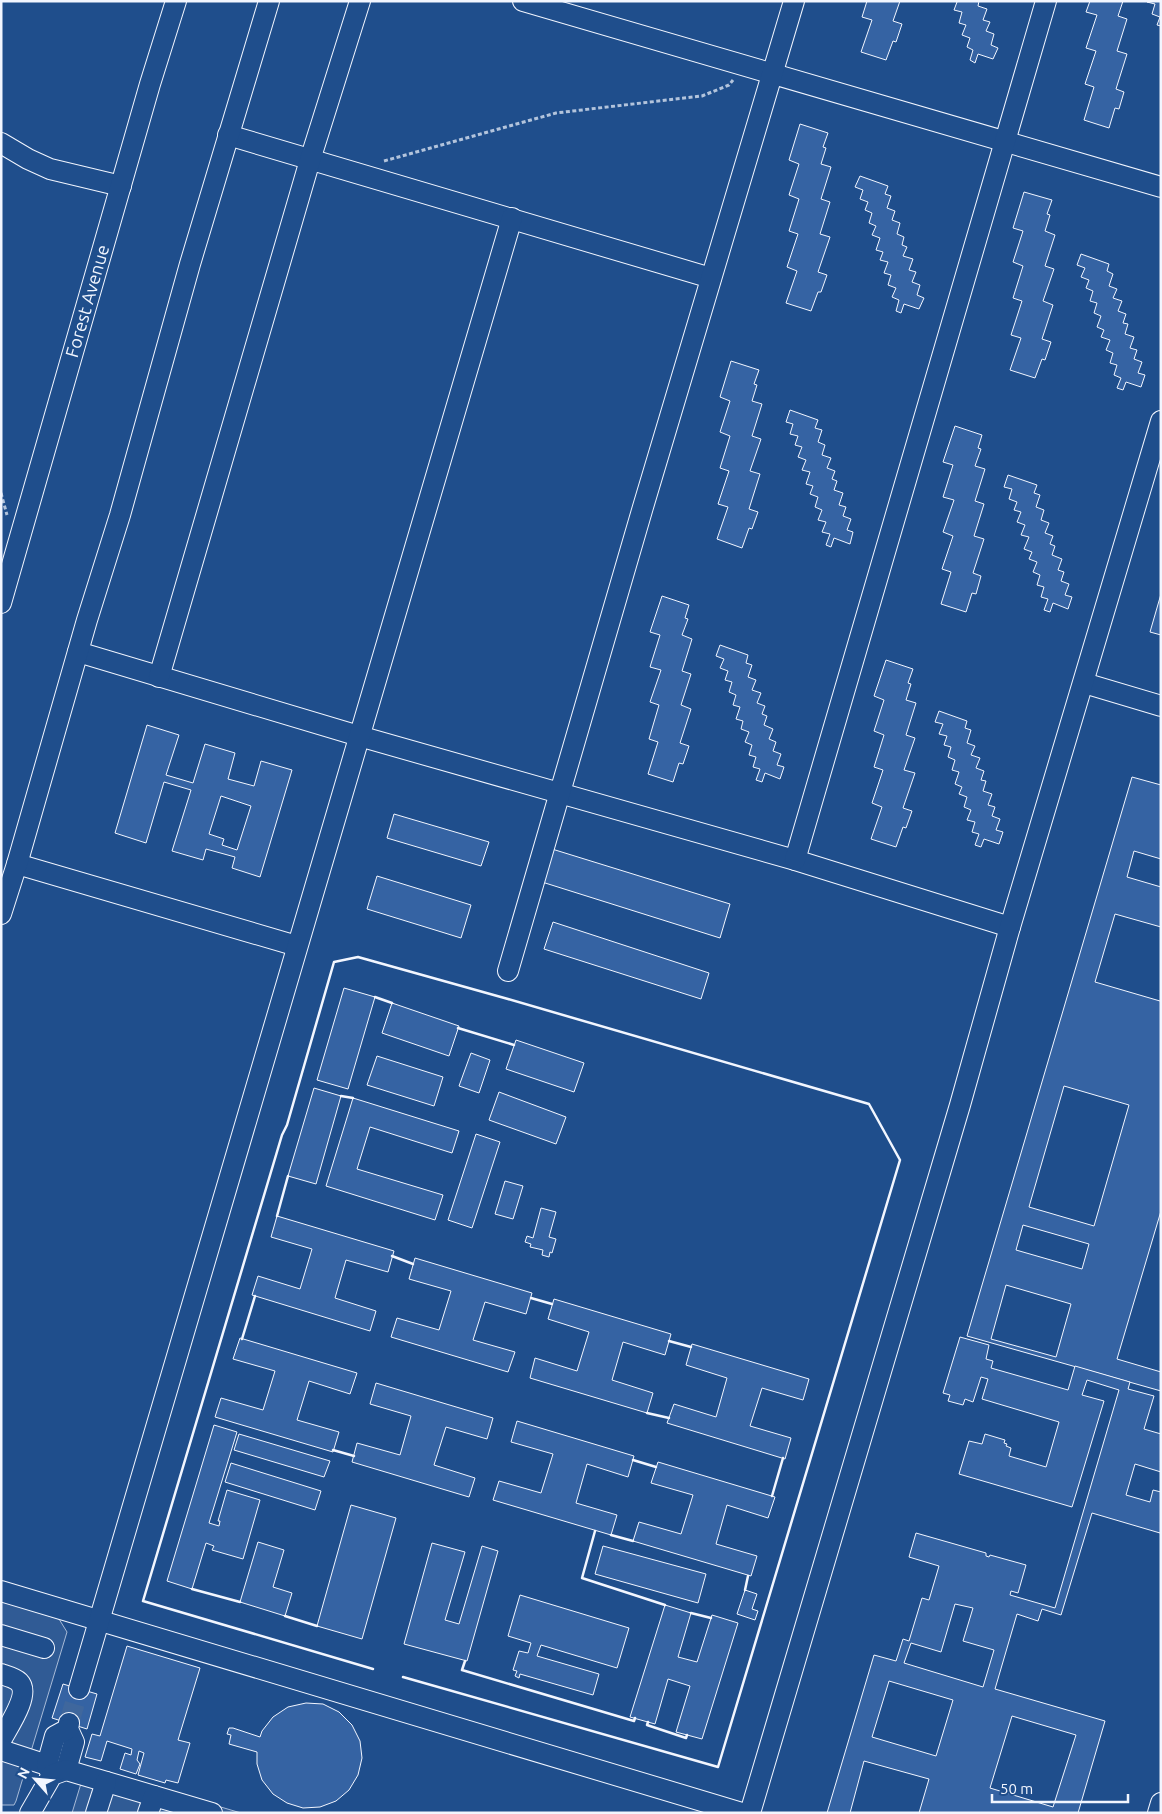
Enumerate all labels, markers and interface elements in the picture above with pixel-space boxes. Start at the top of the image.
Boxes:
street label: Forest Avenue [61,242,112,360]
north arrow [10,1754,60,1804]
text: N [14,1765,33,1781]
scale bar [992,1772,1128,1804]
text: 50 m [1000,1780,1033,1797]

